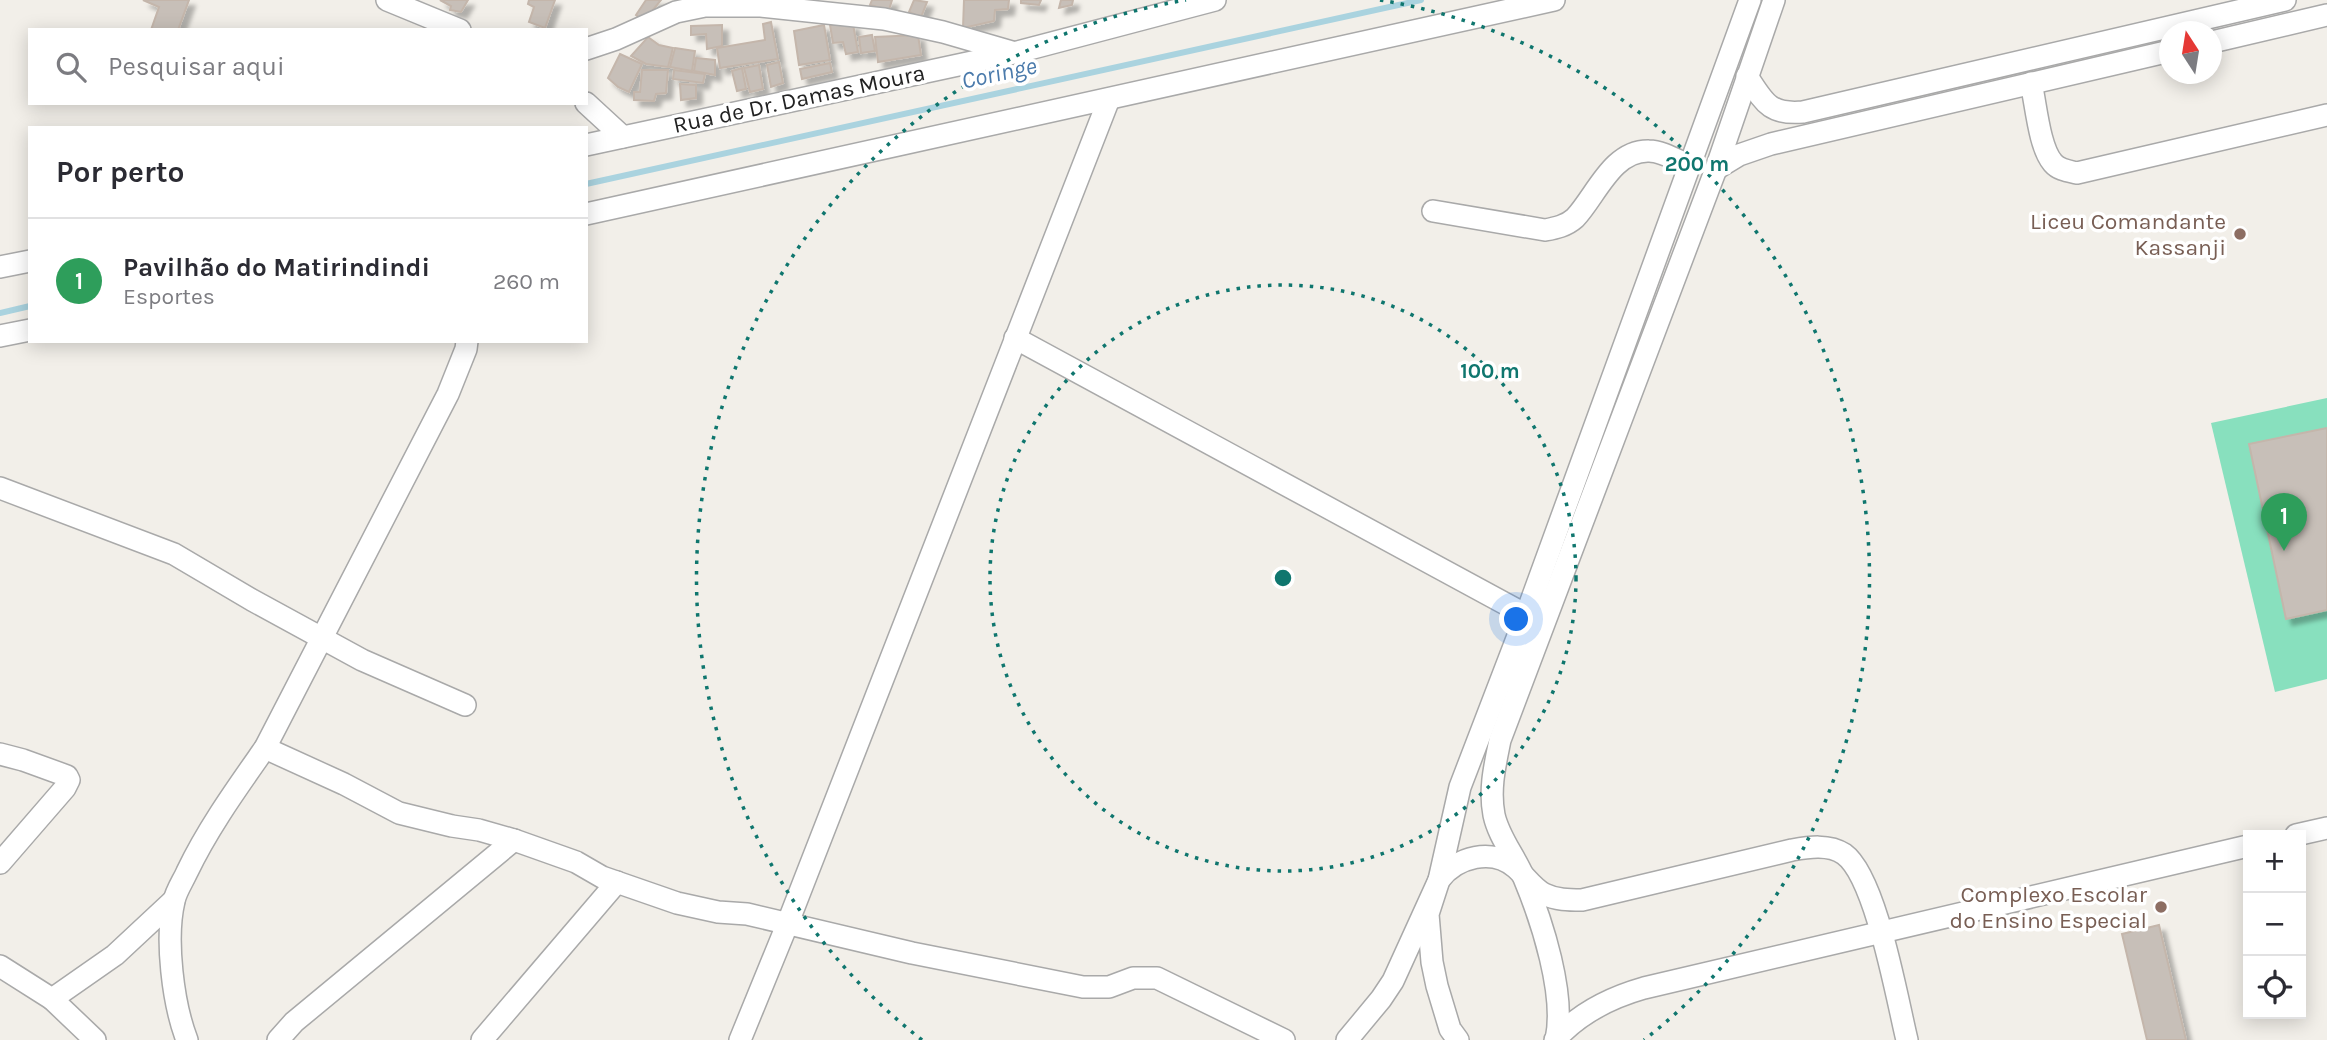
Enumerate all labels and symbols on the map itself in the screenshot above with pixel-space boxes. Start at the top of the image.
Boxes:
north arrow [2159,21,2222,84]
water label: Coringe [959,51,1039,95]
street label: Rua de Dr. Damas Moura [671,59,927,139]
text: 200 m [1665,152,1729,176]
place label: Liceu Comandante Kassanji [2030,208,2226,261]
marker: Liceu Comandante Kassanji [2232,226,2248,242]
text: 100 m [1460,359,1520,383]
pin: 1 [2261,493,2307,551]
centre of rings [1271,566,1295,590]
your location [1499,602,1533,636]
place label: Complexo Escolar do Ensino Especial [1950,881,2148,934]
marker: Complexo Escolar do Ensino Especial [2153,899,2169,915]

